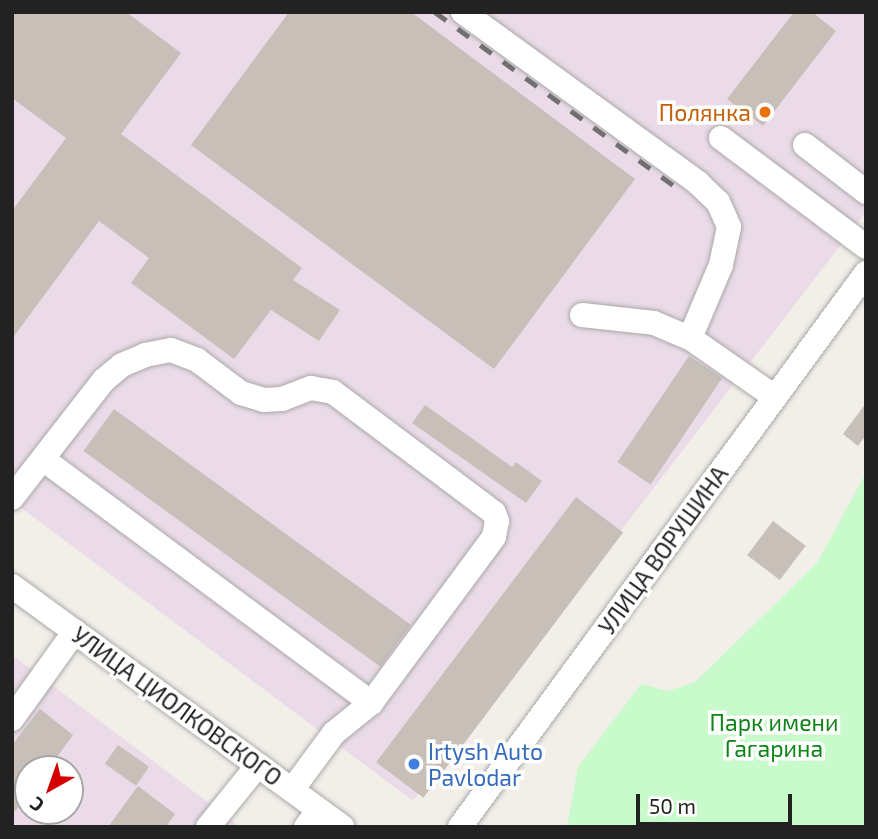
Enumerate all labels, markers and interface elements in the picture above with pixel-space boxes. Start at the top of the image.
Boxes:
place label: Полянка [659,98,751,126]
marker: Полянка [757,104,773,120]
street label: УЛИЦА ВОРУШИНА [593,460,733,640]
street label: УЛИЦА ЦИОЛКОВСКОГО [67,621,287,791]
park label: Парк имени Гагарина [710,708,838,762]
place label: Irtysh Auto Pavlodar [428,737,544,791]
north arrow [14,755,84,825]
marker: Irtysh Auto Pavlodar [406,756,422,772]
scale bar [640,780,796,824]
text: С [25,793,48,817]
text: 50 m [649,793,696,818]

